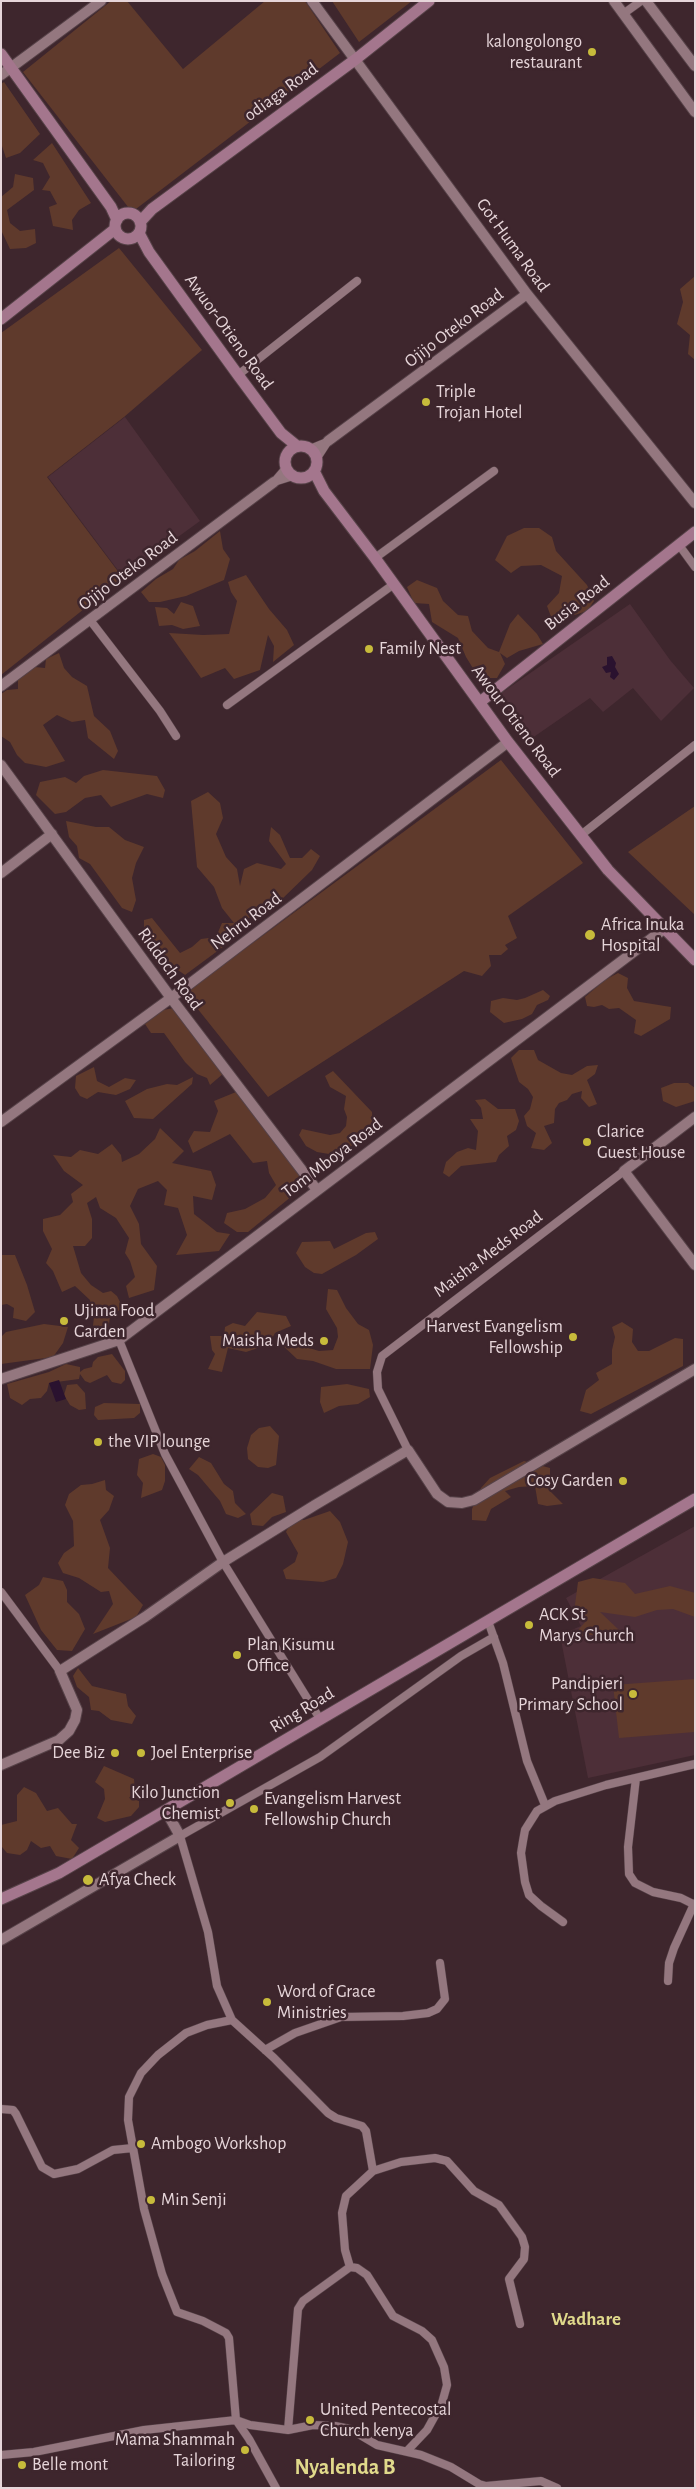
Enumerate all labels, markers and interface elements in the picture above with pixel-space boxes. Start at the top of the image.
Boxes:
place label: kalongolongo restaurant [486,31,582,74]
marker: kalongolongo restaurant [586,46,598,58]
street label: odiaga Road [240,58,322,126]
street label: Got Huma Road [472,194,554,296]
street label: Awuor-Otieno Road [180,270,278,394]
street label: Ojijo Oteko Road [400,284,508,372]
place label: Triple Trojan Hotel [436,381,522,424]
marker: Triple Trojan Hotel [420,396,432,408]
street label: Ojijo Oteko Road [74,527,182,615]
street label: Busia Road [540,571,614,635]
place label: Family Nest [379,638,461,660]
marker: Family Nest [363,643,375,655]
street label: Awour Otieno Road [467,660,565,782]
street label: Nehru Road [206,887,286,955]
place label: Africa Inuka Hospital [601,914,684,956]
street label: Riddoch Road [133,923,207,1015]
marker: Africa Inuka Hospital [583,928,597,942]
street label: Tom Mboya Road [278,1113,386,1203]
place label: Clarice Guest House [597,1121,685,1164]
marker: Clarice Guest House [581,1136,593,1148]
street label: Maisha Meds Road [429,1206,547,1302]
place label: Ujima Food Garden [74,1300,154,1342]
marker: Ujima Food Garden [58,1315,70,1327]
place label: Harvest Evangelism Fellowship [426,1316,563,1358]
place label: Maisha Meds [222,1330,314,1352]
marker: Harvest Evangelism Fellowship [567,1331,579,1343]
marker: Maisha Meds [318,1335,330,1347]
place label: the VIP lounge [108,1431,210,1453]
marker: the VIP lounge [92,1436,104,1448]
place label: Cosy Garden [526,1470,613,1492]
marker: Cosy Garden [617,1475,629,1487]
place label: ACK St Marys Church [539,1604,634,1646]
marker: ACK St Marys Church [523,1619,535,1631]
place label: Plan Kisumu Office [247,1634,335,1676]
marker: Plan Kisumu Office [231,1649,243,1661]
place label: Pandipieri Primary School [518,1673,623,1716]
street label: Ring Road [266,1682,338,1738]
marker: Pandipieri Primary School [627,1688,639,1700]
place label: Dee Biz [52,1742,105,1764]
place label: Joel Enterprise [151,1742,252,1764]
marker: Dee Biz [109,1747,121,1759]
marker: Joel Enterprise [135,1747,147,1759]
place label: Kilo Junction Chemist [131,1782,220,1825]
place label: Evangelism Harvest Fellowship Church [264,1788,401,1830]
marker: Kilo Junction Chemist [224,1797,236,1809]
marker: Evangelism Harvest Fellowship Church [248,1803,260,1815]
place label: Afya Check [99,1869,176,1891]
marker: Afya Check [81,1873,95,1887]
place label: Word of Grace Ministries [277,1981,376,2024]
marker: Word of Grace Ministries [261,1996,273,2008]
place label: Ambogo Workshop [151,2133,286,2155]
marker: Ambogo Workshop [135,2138,147,2150]
place label: Min Senji [161,2189,227,2211]
marker: Min Senji [145,2194,157,2206]
district label: Wadhare [551,2308,621,2330]
place label: United Pentecostal Church kenya [320,2399,452,2442]
marker: United Pentecostal Church kenya [304,2414,316,2426]
place label: Mama Shammah Tailoring [115,2429,235,2472]
marker: Mama Shammah Tailoring [239,2444,251,2456]
place label: Belle mont [32,2454,108,2476]
district label: Nyalenda B [295,2454,395,2480]
marker: Belle mont [16,2459,28,2471]

